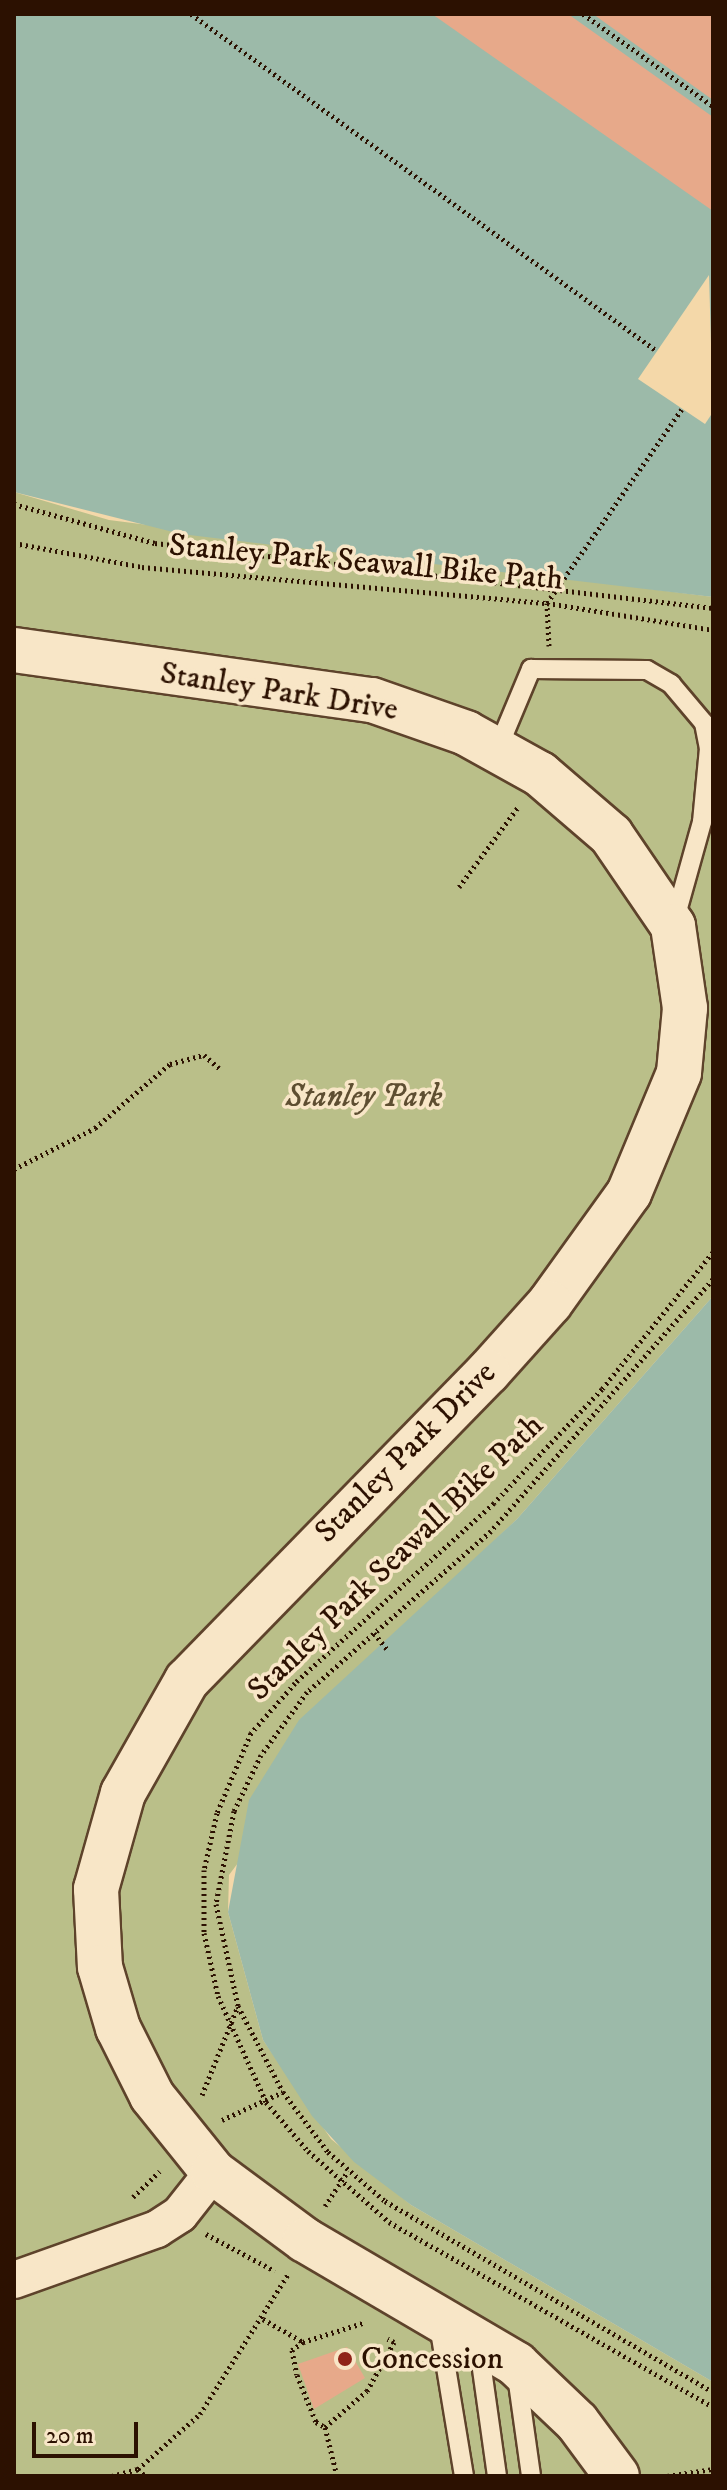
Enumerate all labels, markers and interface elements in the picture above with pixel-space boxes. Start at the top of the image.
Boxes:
street label: Stanley Park Seawall Bike Path [167,527,565,599]
street label: Stanley Park Drive [157,654,401,730]
park label: Stanley Park [286,1078,442,1116]
street label: Stanley Park Drive [308,1355,504,1551]
street label: Stanley Park Seawall Bike Path [240,1407,552,1709]
place label: Concession [361,2340,503,2378]
marker: Concession [336,2350,354,2368]
scale bar [36,2406,142,2456]
text: 20 m [46,2421,94,2451]

